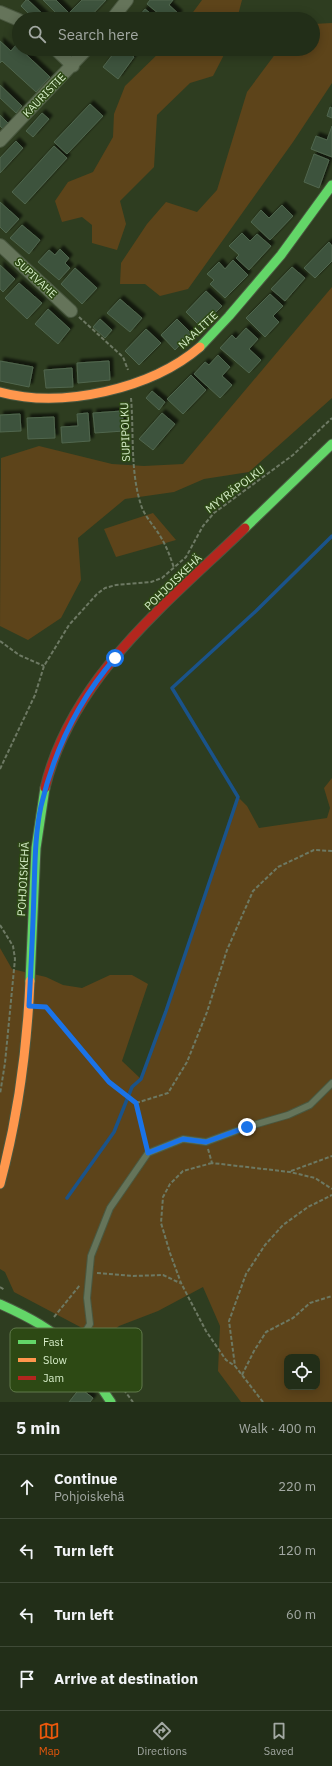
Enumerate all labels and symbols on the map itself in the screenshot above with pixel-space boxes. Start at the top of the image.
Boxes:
street label: KAURISTIE [19,70,69,120]
street label: SUPIVAHE [12,255,60,301]
street label: NAALITIE [175,308,221,352]
street label: SUPIPOLKU [117,402,133,462]
street label: MYYRÄPOLKU [203,462,267,516]
street label: POHJOISKEHÄ [141,551,205,613]
route start [106,649,124,667]
street label: POHJOISKEHÄ [14,841,32,917]
route end [238,1118,256,1136]
legend [10,1328,142,1392]
text: Fast [43,1335,64,1349]
text: Slow [43,1353,67,1367]
text: Jam [43,1371,64,1385]

